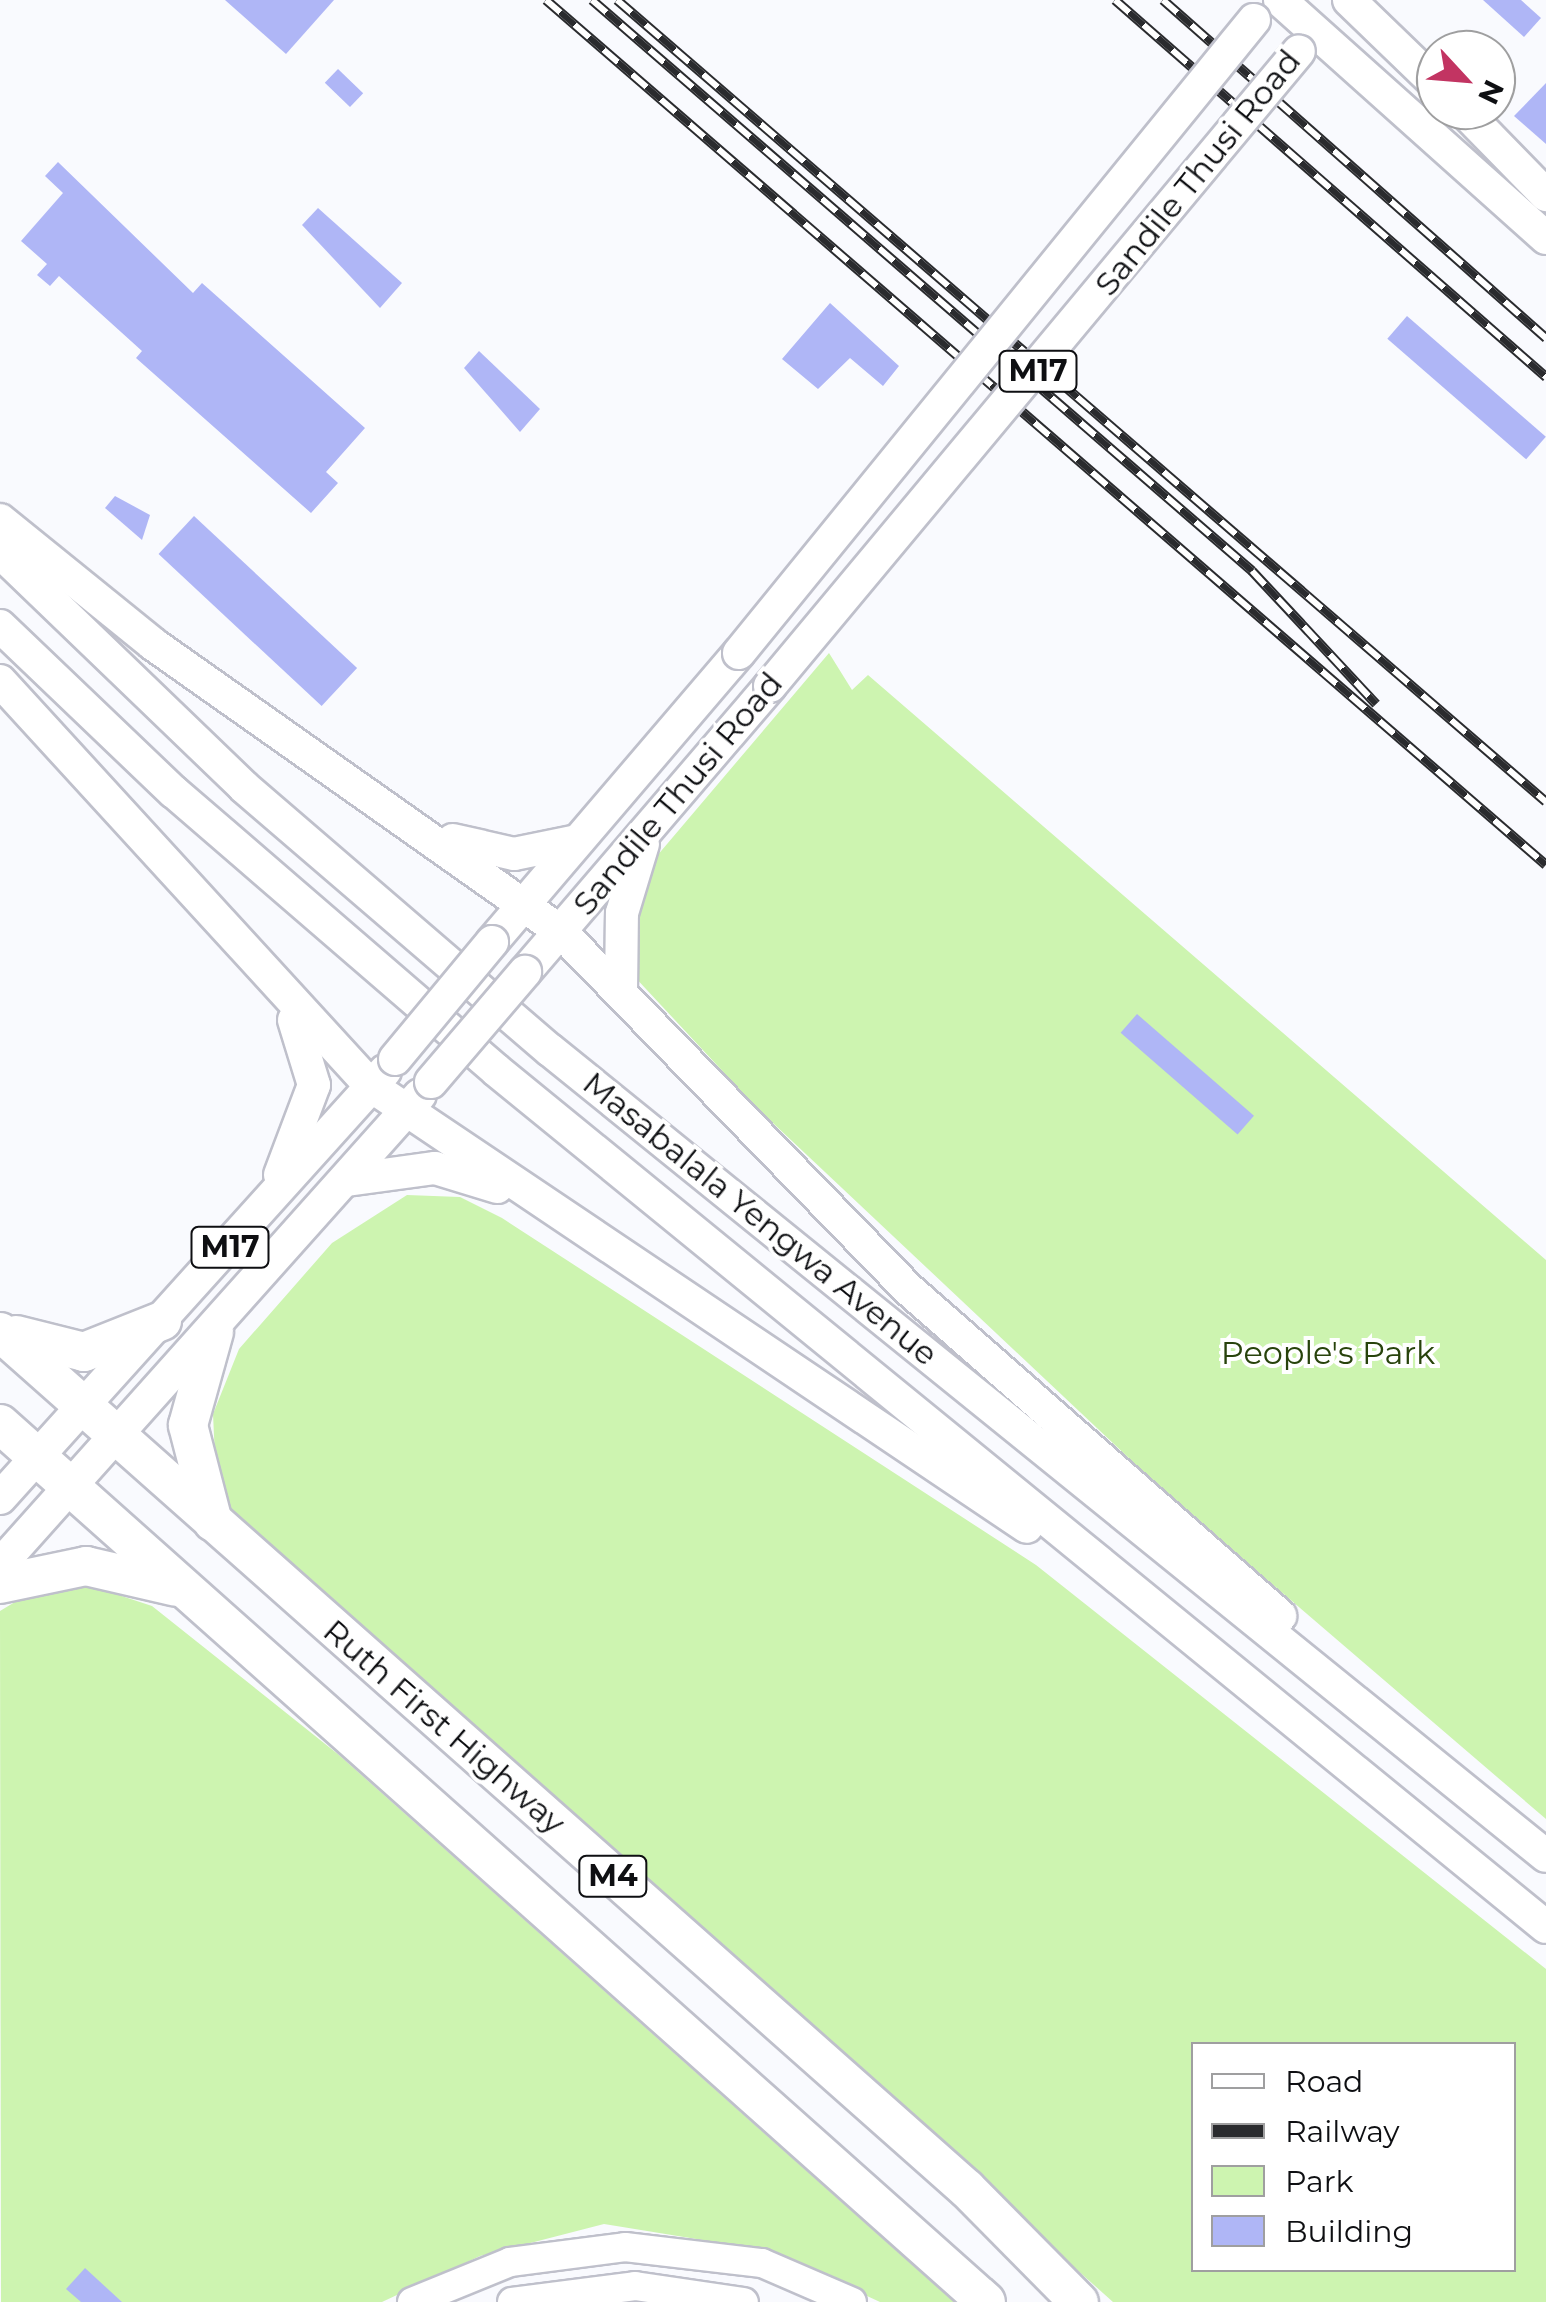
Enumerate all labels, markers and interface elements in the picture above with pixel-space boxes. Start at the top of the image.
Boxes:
north arrow [1416,30,1516,130]
street label: Sandile Thusi Road [1087,43,1309,303]
text: N [1471,75,1511,110]
road number: M17 [998,346,1078,396]
street label: Sandile Thusi Road [565,665,791,923]
street label: Masabalala Yengwa Avenue [575,1064,945,1374]
road number: M17 [190,1222,270,1272]
park label: People's Park [1221,1334,1435,1372]
street label: Ruth First Highway [315,1612,573,1842]
road number: M4 [578,1851,648,1901]
legend [1191,2042,1516,2272]
text: Road [1285,2063,1363,2100]
text: Railway [1285,2113,1400,2150]
text: Park [1285,2163,1354,2200]
text: Building [1285,2213,1413,2250]

